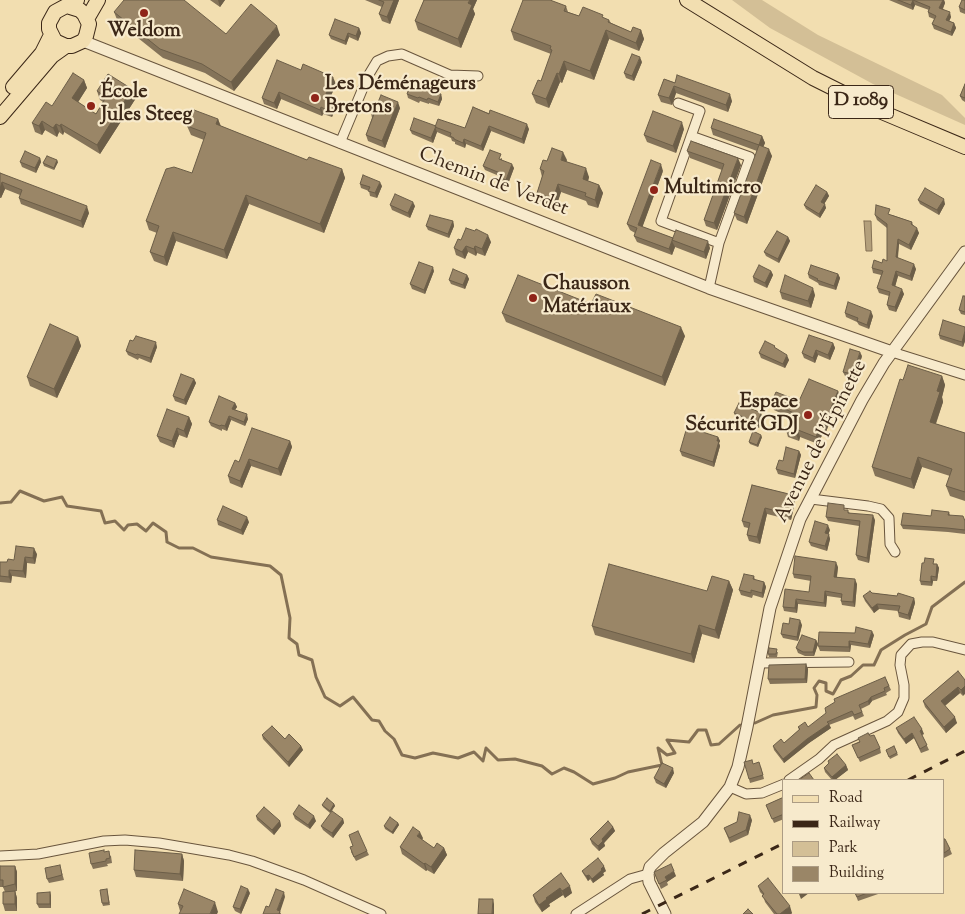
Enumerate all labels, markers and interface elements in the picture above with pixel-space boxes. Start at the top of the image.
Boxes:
marker: Weldom [138,7,150,19]
place label: Weldom [107,21,181,45]
place label: Les Déménageurs Bretons [325,74,476,121]
place label: École Jules Steeg [101,82,192,129]
road number: D 1089 [828,85,894,118]
marker: Les Déménageurs Bretons [309,92,321,104]
marker: École Jules Steeg [85,100,97,112]
street label: Chemin de Verdet [415,143,571,223]
place label: Multimicro [664,178,761,202]
marker: Multimicro [648,184,660,196]
place label: Chausson Matériaux [543,274,631,321]
marker: Chausson Matériaux [527,292,539,304]
street label: Avenue de l'Épinette [771,357,873,527]
place label: Espace Sécurité GDJ [685,392,798,439]
marker: Espace Sécurité GDJ [802,409,814,421]
legend [782,779,945,894]
text: Road [829,788,863,809]
text: Railway [829,813,880,834]
text: Park [829,838,858,859]
text: Building [829,863,884,884]

